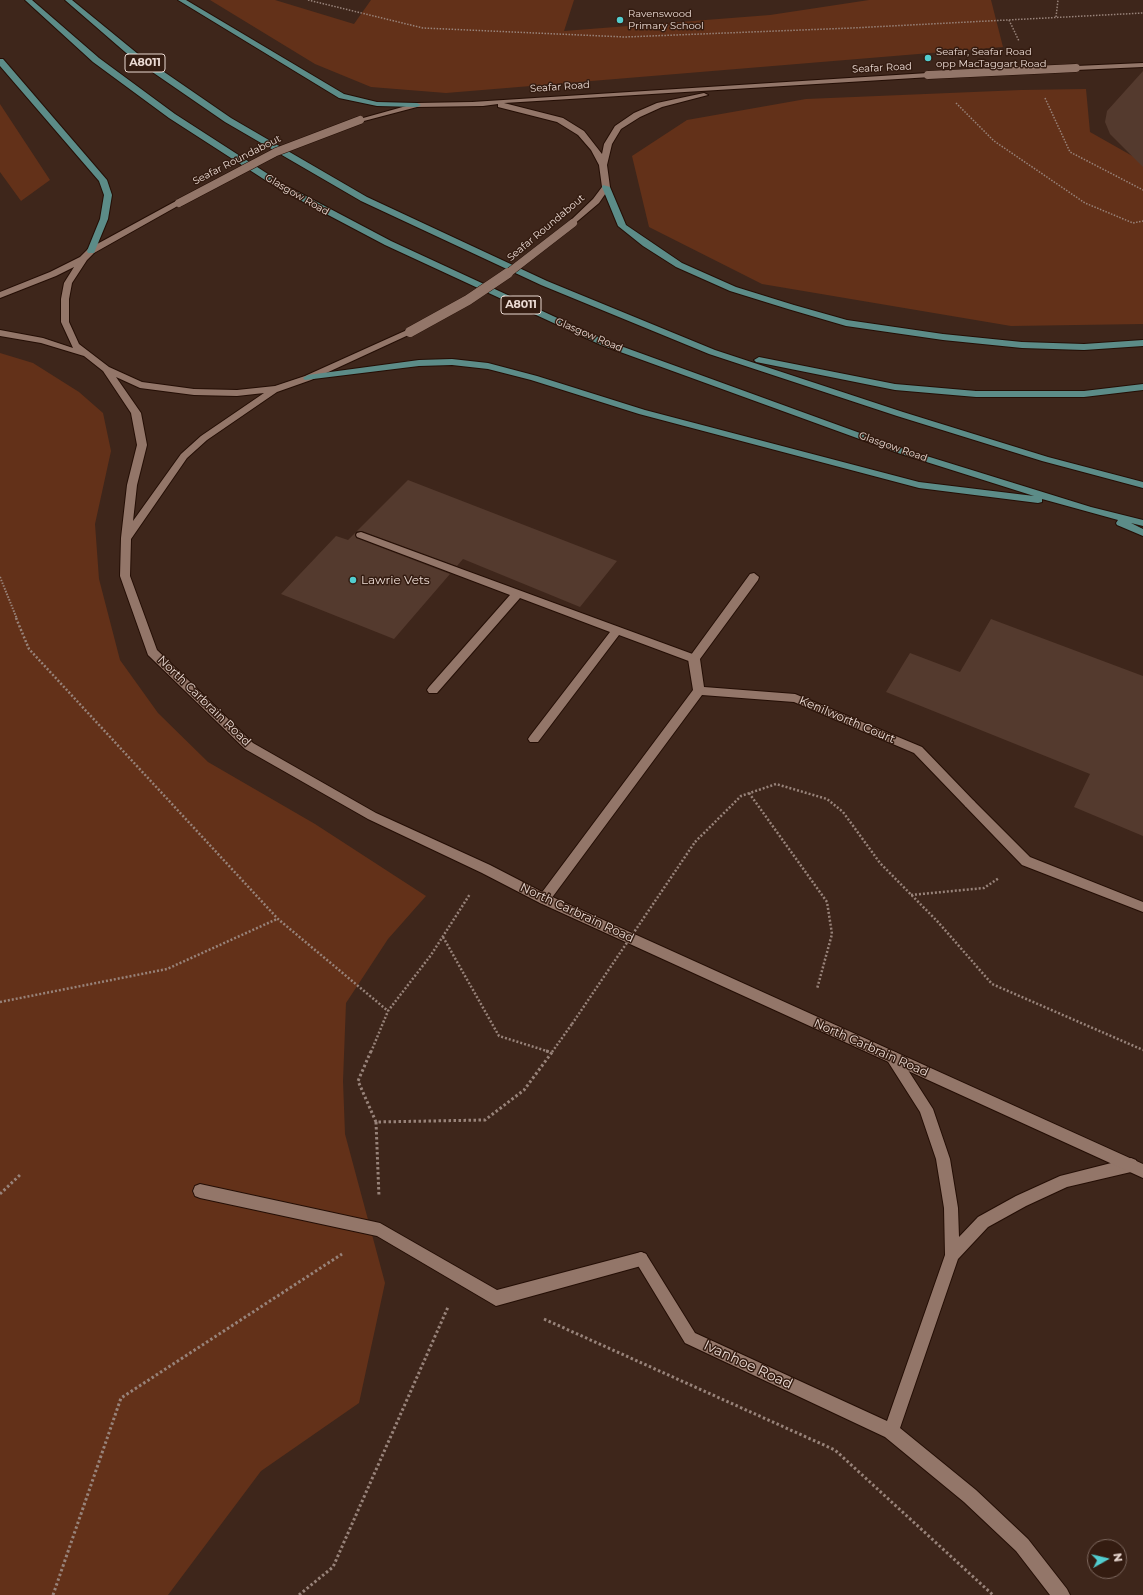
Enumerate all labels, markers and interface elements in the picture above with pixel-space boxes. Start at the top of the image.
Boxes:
place label: Ravenswood Primary School [628,8,704,32]
marker: Ravenswood Primary School [615,15,625,25]
place label: Seafar, Seafar Road opp MacTaggart Road [936,46,1047,70]
marker: Seafar, Seafar Road opp MacTaggart Road [923,53,933,63]
road number: A8011 [125,54,165,72]
street label: Seafar Road [852,60,912,76]
street label: Seafar Road [530,79,590,95]
street label: Seafar Roundabout [191,133,283,187]
street label: Glasgow Road [263,172,331,218]
street label: Seafar Roundabout [505,192,587,264]
road number: A8011 [501,296,541,314]
street label: Glasgow Road [554,315,624,355]
street label: Glasgow Road [857,430,929,464]
place label: Lawrie Vets [361,573,430,587]
marker: Lawrie Vets [348,575,358,585]
street label: North Carbrain Road [154,653,254,749]
street label: Kenilworth Court [797,693,897,747]
street label: North Carbrain Road [518,880,636,946]
street label: North Carbrain Road [811,1016,931,1080]
street label: Ivanhoe Road [701,1337,795,1393]
north arrow [1087,1539,1127,1579]
text: N [1110,1552,1125,1563]

